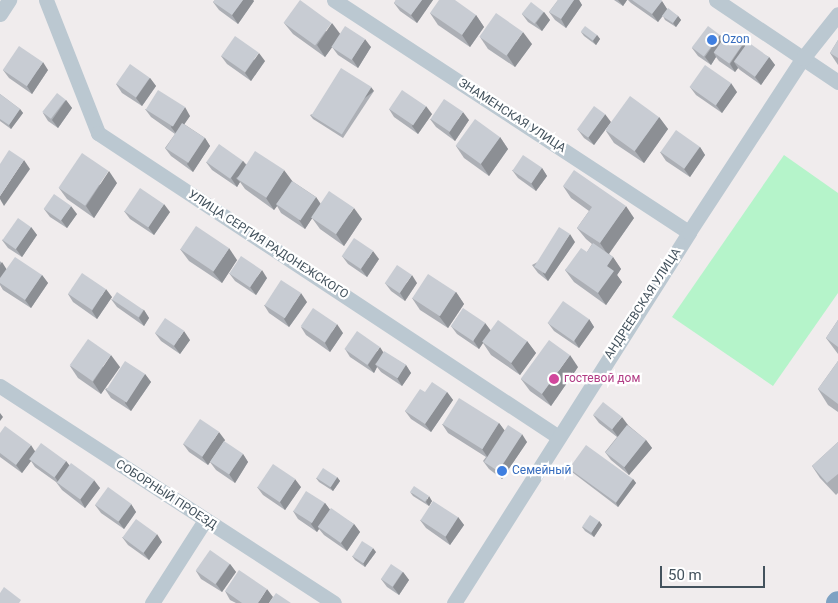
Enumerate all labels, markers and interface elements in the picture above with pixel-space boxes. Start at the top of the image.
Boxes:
place label: Ozon [722,33,750,47]
marker: Ozon [706,34,718,46]
street label: ЗНАМЕНСКАЯ УЛИЦА [456,76,568,156]
street label: УЛИЦА СЕРГИЯ РАДОНЕЖСКОГО [185,188,351,302]
street label: АНДРЕЕВСКАЯ УЛИЦА [602,246,684,362]
place label: гостевой дом [564,372,640,386]
marker: гостевой дом [548,373,560,385]
street label: СОБОРНЫЙ ПРОЕЗД [113,457,219,533]
place label: Семейный [512,464,572,478]
marker: Семейный [496,465,508,477]
scale bar [663,556,768,588]
text: 50 m [668,566,702,584]

